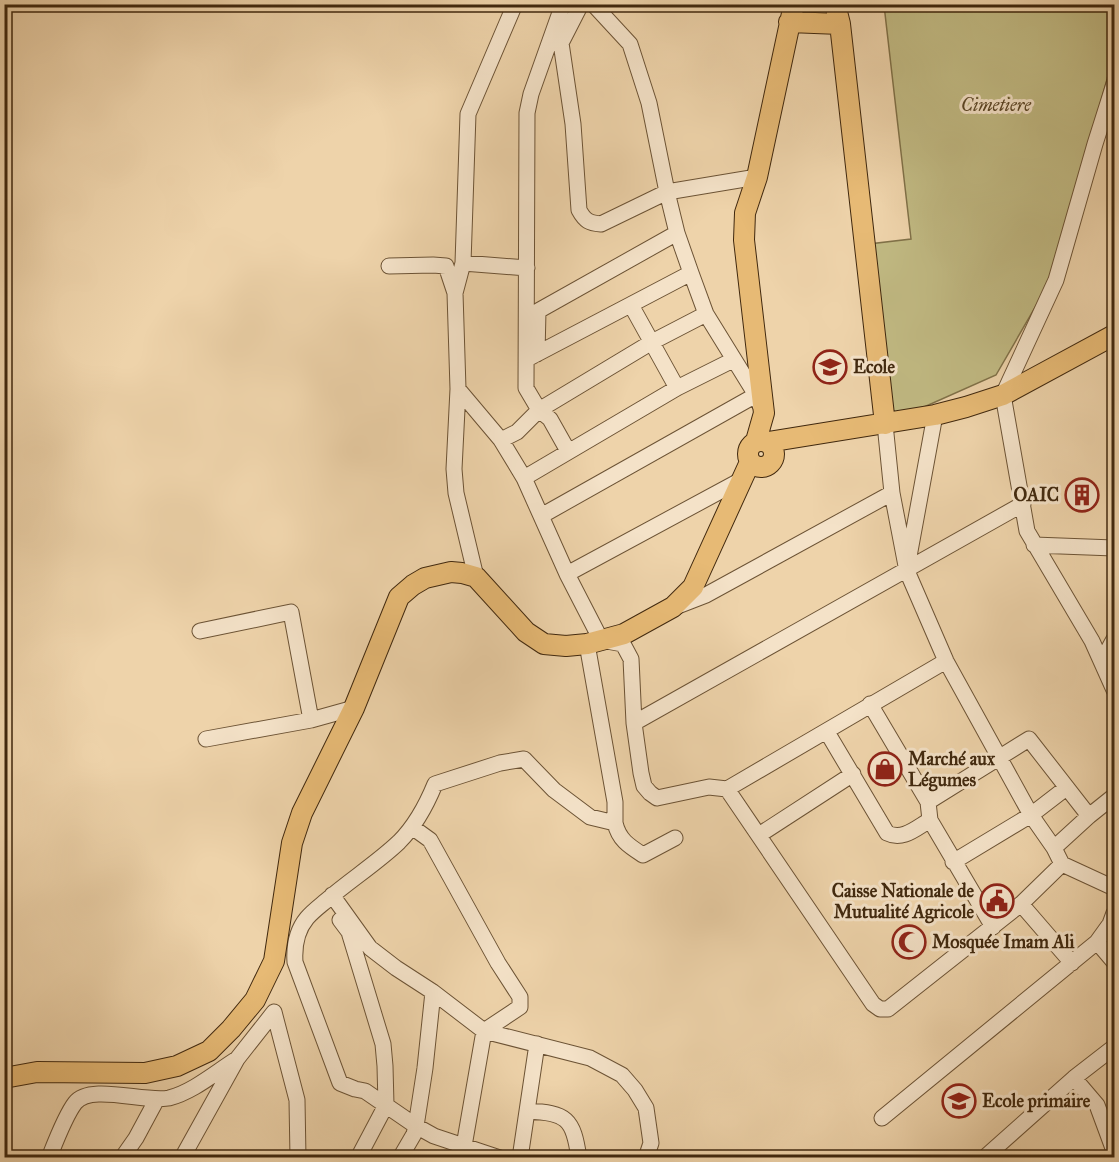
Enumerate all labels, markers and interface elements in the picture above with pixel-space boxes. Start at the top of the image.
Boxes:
park label: Cimetiere [961,94,1032,116]
school or university icon: Ecole [812,349,848,385]
place label: Ecole [853,356,895,378]
building icon: OAIC [1064,477,1100,513]
place label: OAIC [1014,484,1059,506]
place label: Marché aux Légumes [908,748,996,792]
shop icon: Marché aux Légumes [867,751,903,787]
place label: Caisse Nationale de Mutualité Agricole [832,880,974,924]
public building icon: Caisse Nationale de Mutualité Agricole [979,883,1015,919]
mosque icon: Mosquée Imam Ali [891,924,927,960]
place label: Mosquée Imam Ali [932,931,1076,954]
school or university icon: Ecole primaire [941,1083,977,1119]
place label: Ecole primaire [982,1090,1091,1113]

